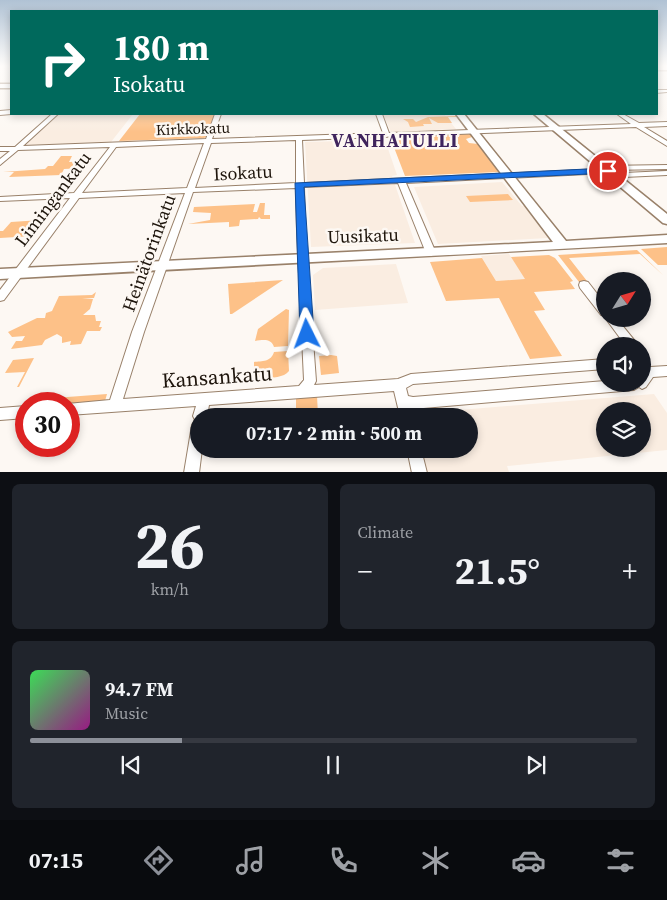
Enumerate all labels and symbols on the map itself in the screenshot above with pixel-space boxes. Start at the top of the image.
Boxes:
street label: Kirkkokatu [155,117,231,140]
district label: VANHATULLI [331,127,459,153]
street label: Limingankatu [9,146,97,251]
pin [587,150,629,192]
street label: Isokatu [213,158,273,187]
street label: Heinätorinkatu [116,191,181,315]
street label: Uusikatu [327,222,399,249]
north arrow [596,272,651,328]
position arrow [280,307,332,359]
street label: Kansankatu [161,358,273,395]
speed limit sign: 30 [15,392,80,457]

